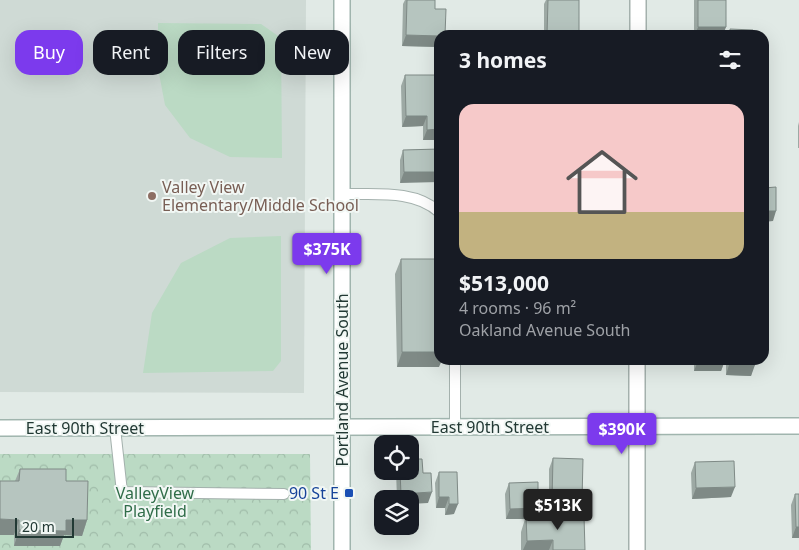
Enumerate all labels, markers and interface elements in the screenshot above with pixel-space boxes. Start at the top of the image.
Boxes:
chip: Buy [15,30,83,75]
chip: Rent [93,30,168,75]
chip: Filters [178,30,265,75]
chip: New [275,30,349,75]
text: 3 homes [459,46,547,74]
icon: filters [716,46,744,74]
icon: home [557,137,647,227]
place label: Valley View Elementary/Middle School [162,176,359,216]
marker: Valley View Elementary/Middle School [146,190,158,202]
pin: $375K [292,232,362,275]
text: $375K [303,238,351,260]
text: $513,000 [459,269,549,297]
street label: Portland Avenue South [331,293,353,467]
text: 4 rooms · 96 m² [459,297,576,319]
text: Oakland Avenue South [459,319,630,341]
pin: $390K [587,412,657,455]
street label: East 90th Street [431,416,549,438]
street label: East 90th Street [26,417,144,439]
text: $390K [598,418,646,440]
map controls [374,435,419,535]
button: locate [374,435,419,480]
park label: ValleyView Playfield [116,482,195,522]
place label: 90 St E [289,482,339,504]
marker: 90 St E [343,487,355,499]
pin: $513K [523,488,593,531]
button: layers [374,490,419,535]
text: $513K [534,494,582,516]
scale bar [15,515,74,538]
text: 20 m [22,517,55,536]

